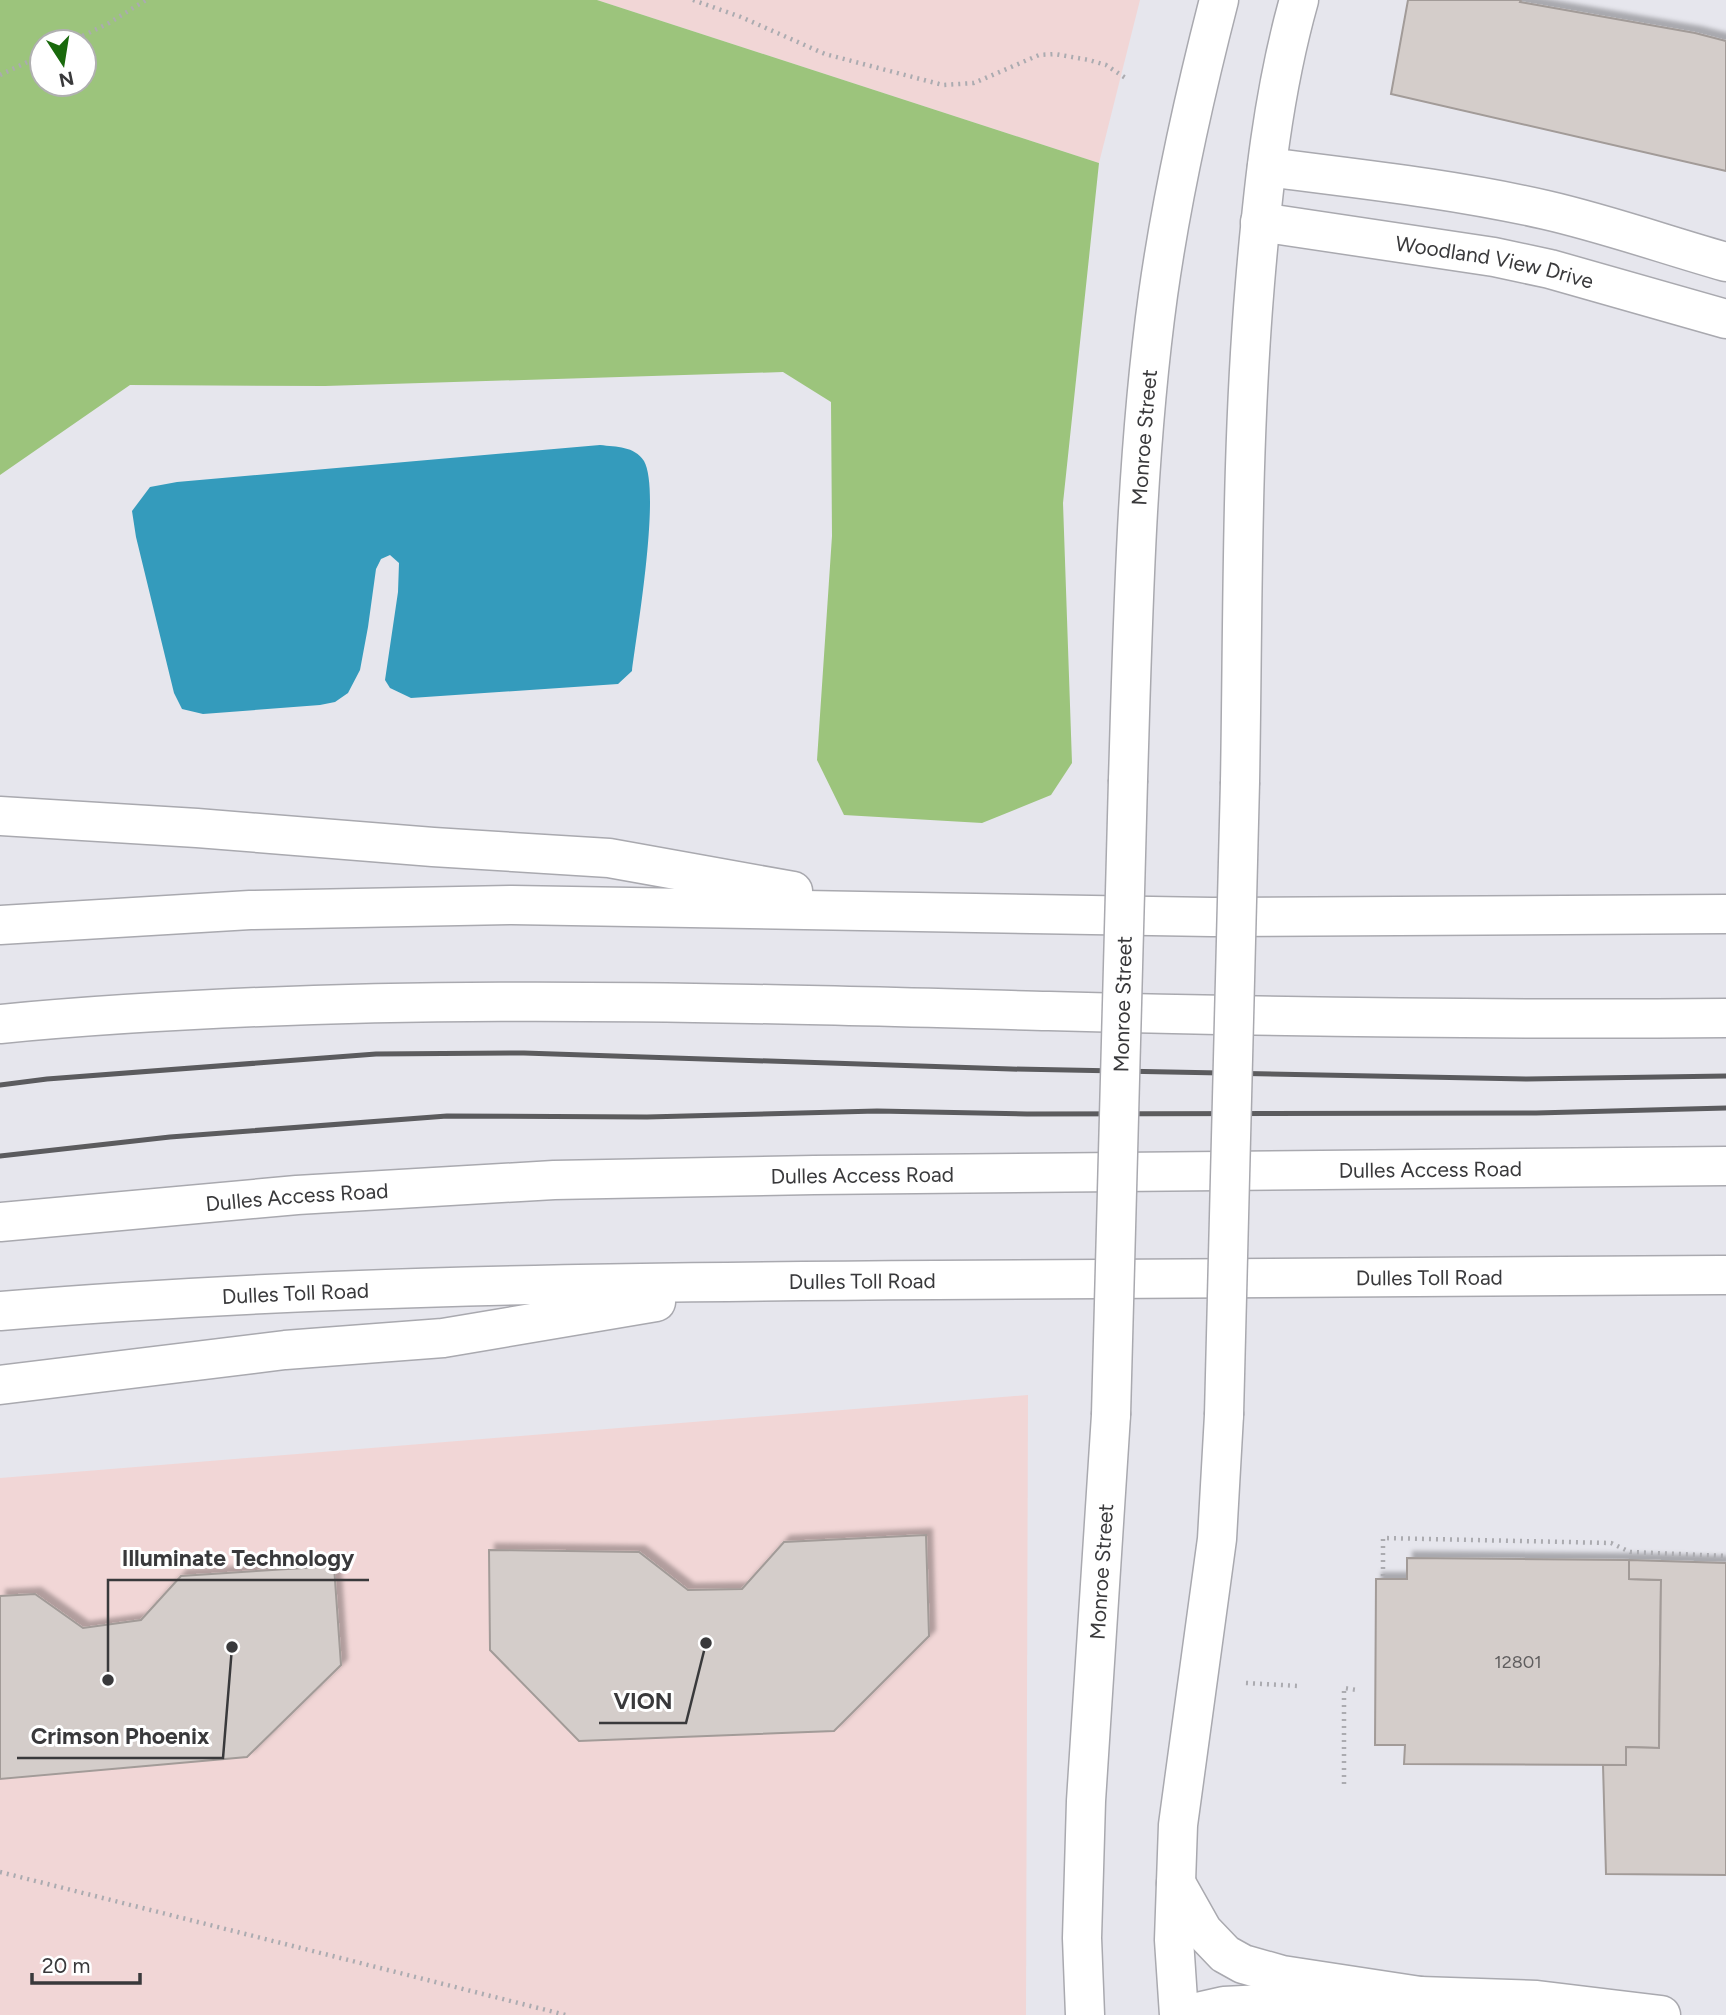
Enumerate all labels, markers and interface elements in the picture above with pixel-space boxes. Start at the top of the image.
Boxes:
north arrow [28,28,98,98]
text: N [57,66,76,92]
street label: Woodland View Drive [1394,230,1597,293]
street label: Monroe Street [1126,368,1162,506]
street label: Monroe Street [1108,936,1136,1073]
street label: Dulles Access Road [1338,1156,1522,1182]
street label: Dulles Access Road [770,1161,954,1188]
street label: Dulles Access Road [204,1177,389,1216]
street label: Dulles Toll Road [1356,1264,1503,1290]
street label: Dulles Toll Road [789,1268,936,1294]
street label: Dulles Toll Road [221,1277,369,1309]
street label: Monroe Street [1084,1503,1118,1641]
callout: Illuminate Technology [108,1536,369,1580]
text: Illuminate Technology [122,1544,355,1572]
house number: 12801 [1494,1651,1542,1673]
callout: VION [599,1679,686,1723]
text: VION [613,1687,673,1715]
callout: Crimson Phoenix [17,1714,223,1758]
text: Crimson Phoenix [31,1722,210,1750]
scale bar [32,1941,140,1985]
text: 20 m [42,1953,90,1978]

